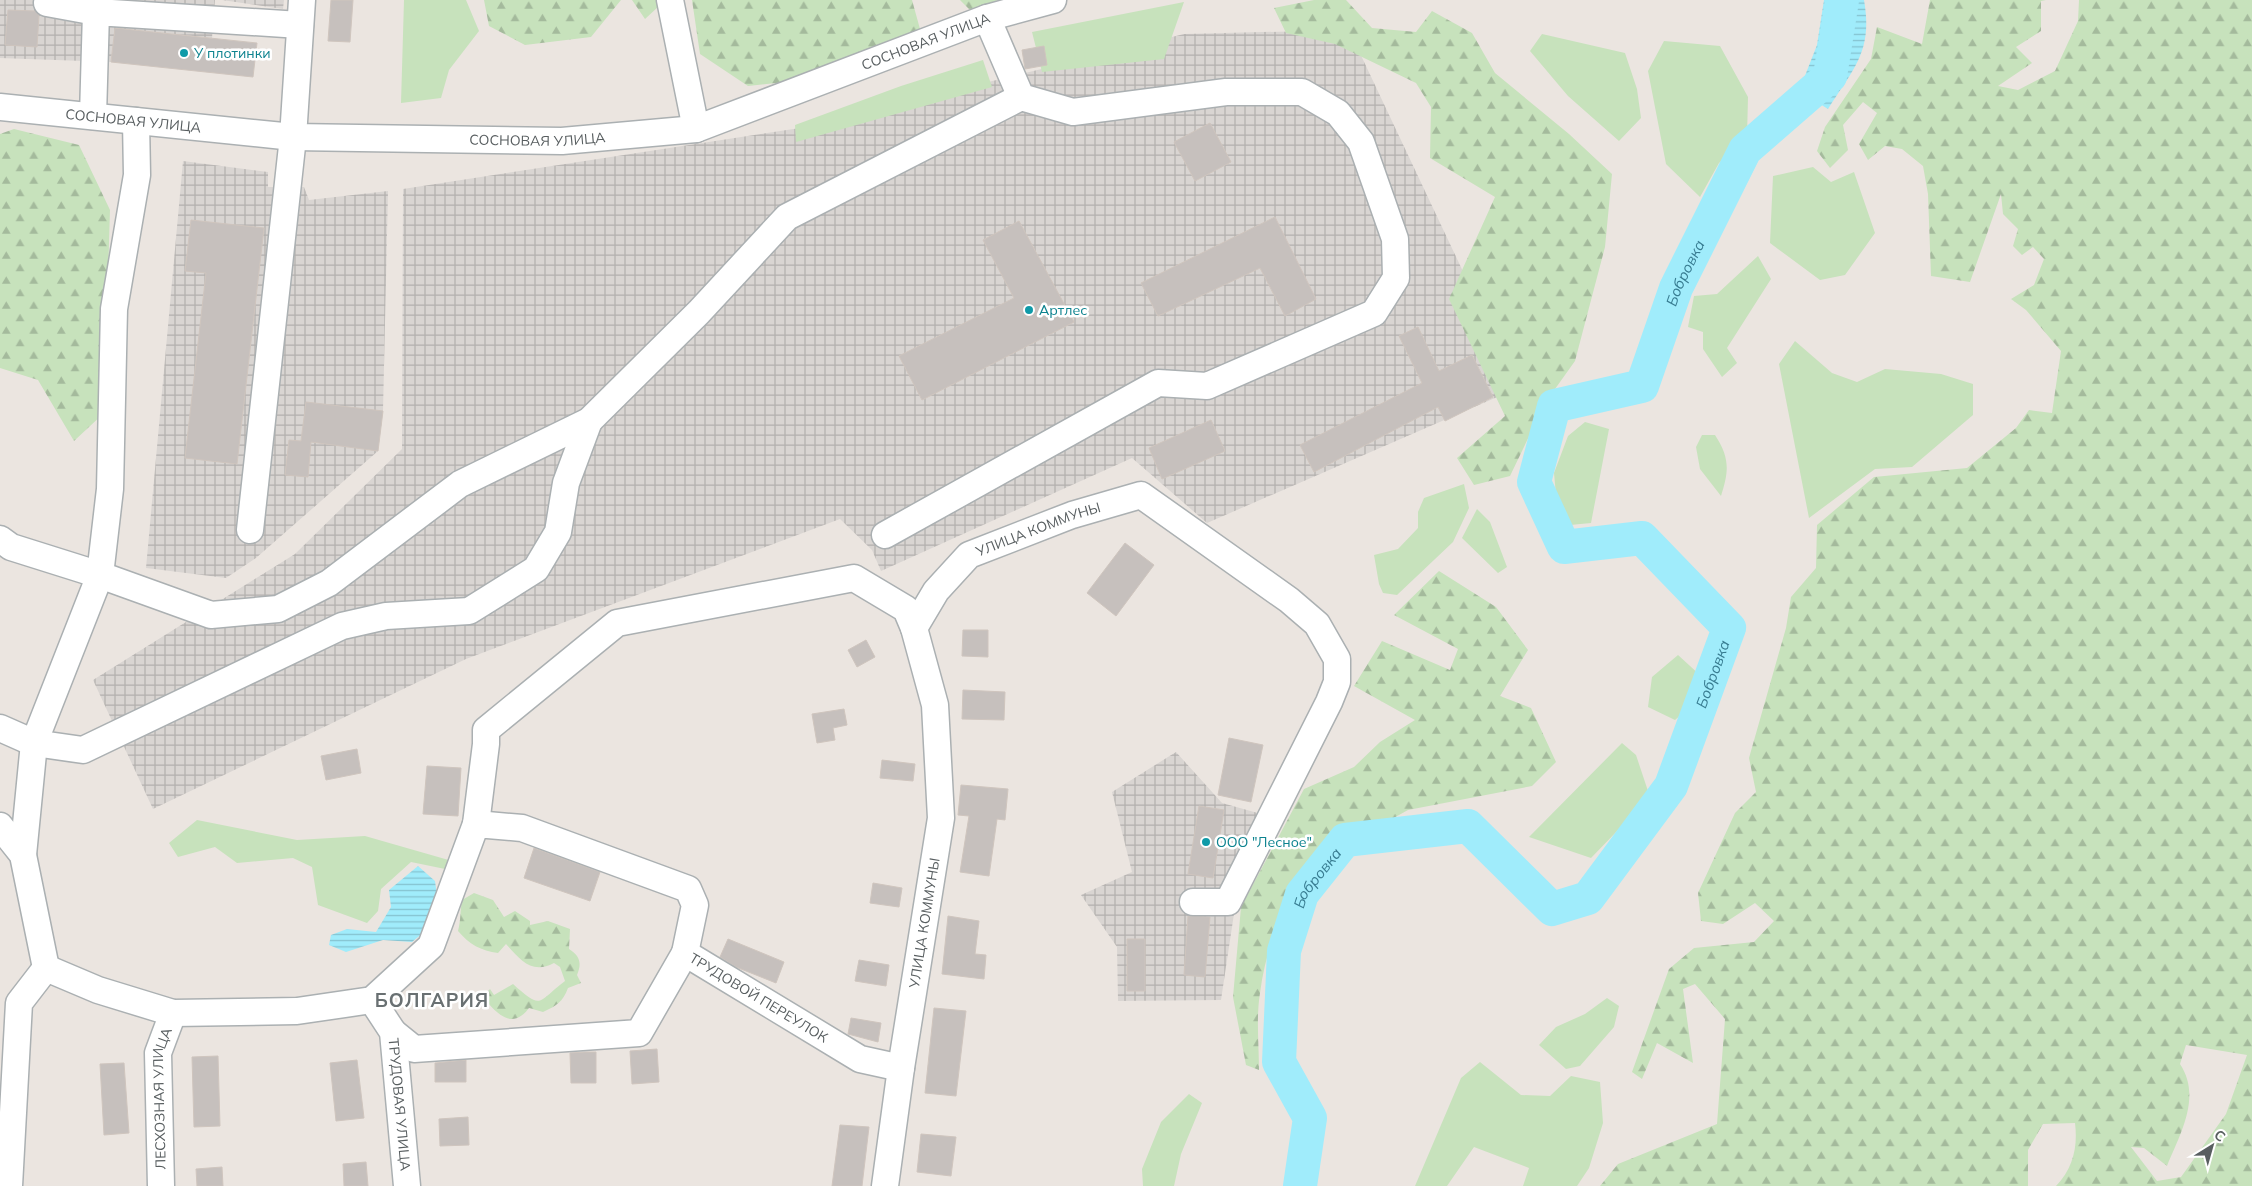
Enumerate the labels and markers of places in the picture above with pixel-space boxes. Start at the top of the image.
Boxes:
place label: У плотинки [193,44,271,62]
marker: У плотинки [178,47,190,59]
place label: Артлес [1039,301,1087,319]
marker: Артлес [1023,304,1035,316]
place label: ООО "Лесное" [1216,833,1312,851]
marker: ООО "Лесное" [1200,836,1212,848]

